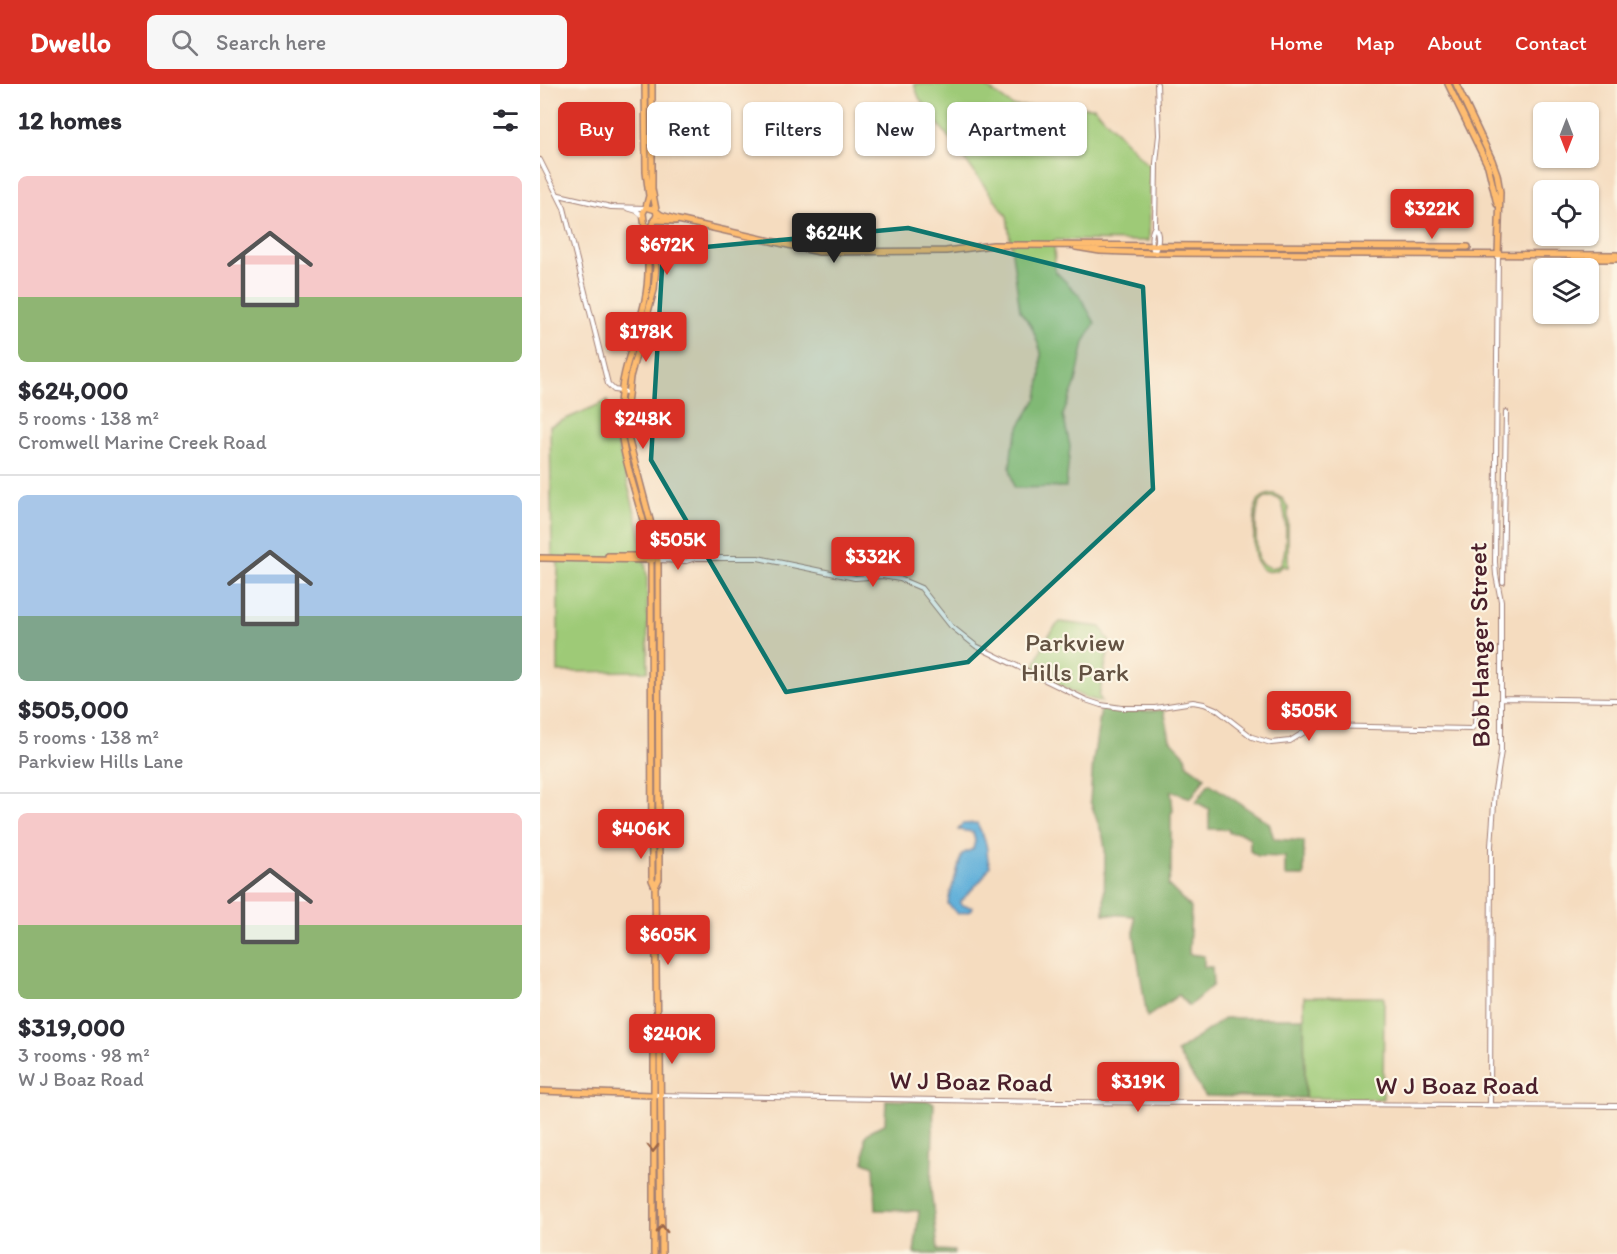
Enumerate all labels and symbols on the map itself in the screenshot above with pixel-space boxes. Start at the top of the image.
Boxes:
north arrow [1533,102,1599,168]
pin: $322K [1390,189,1474,240]
pin: $624K [792,213,876,264]
pin: $672K [625,225,709,276]
pin: $178K [604,312,688,363]
pin: $248K [601,399,685,450]
pin: $505K [636,520,720,571]
pin: $332K [831,537,915,588]
street label: Bob Hanger Street [1461,542,1497,748]
park label: Parkview Hills Park [1021,626,1129,688]
pin: $505K [1267,691,1351,742]
pin: $406K [599,809,683,860]
pin: $605K [626,915,710,966]
pin: $240K [630,1014,714,1065]
pin: $319K [1096,1062,1180,1113]
street label: W J Boaz Road [889,1064,1053,1098]
street label: W J Boaz Road [1375,1069,1539,1101]
one-way arrow [647,1144,659,1153]
one-way arrow [655,1224,668,1233]

